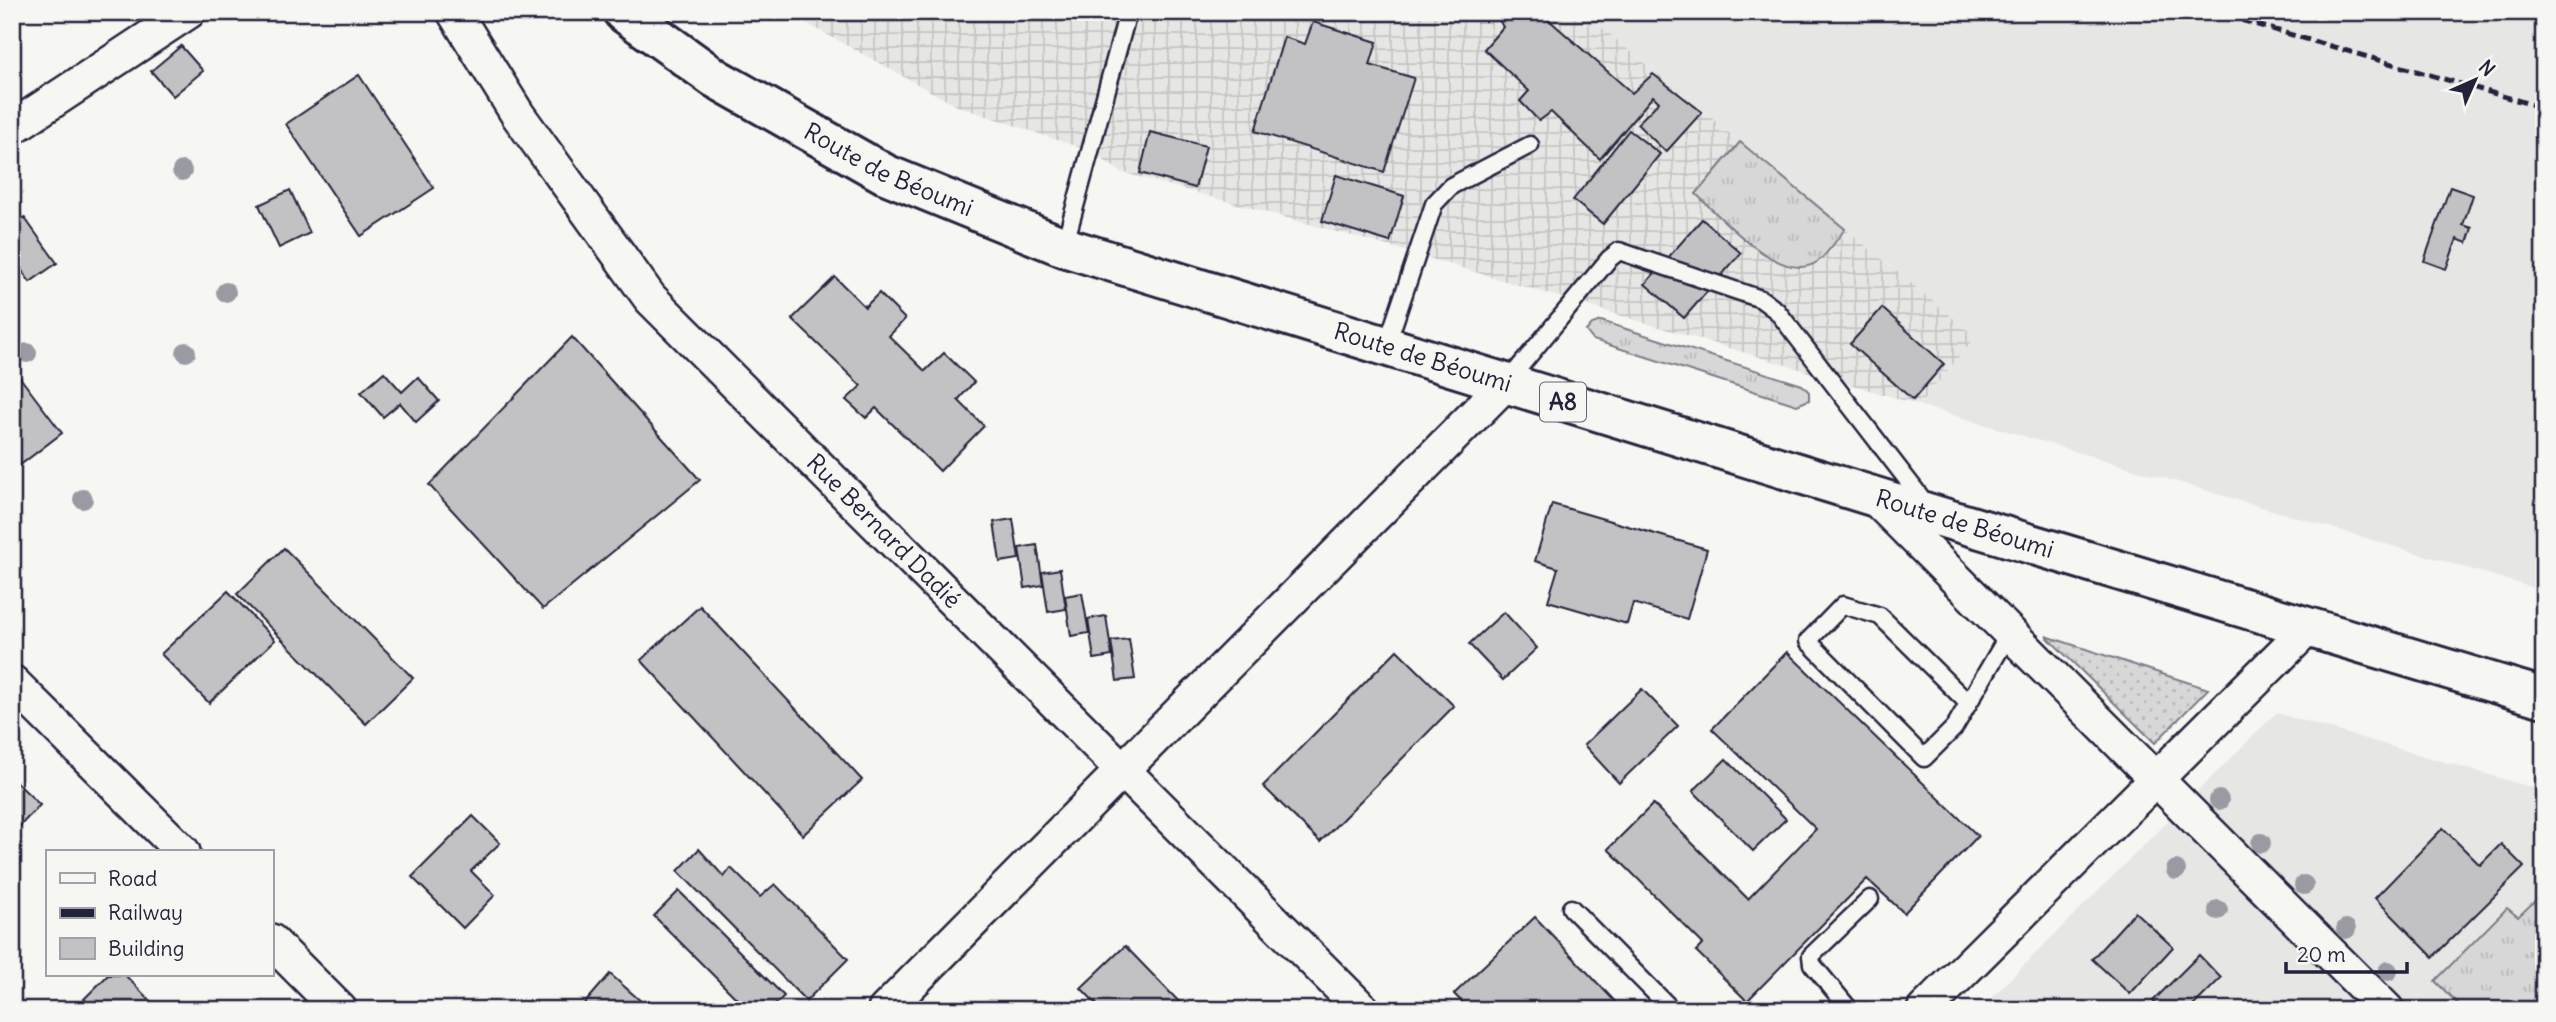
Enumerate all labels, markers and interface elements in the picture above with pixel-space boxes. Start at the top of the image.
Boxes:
north arrow [2440,46,2510,116]
text: N [2474,55,2500,81]
street label: Route de Béoumi [799,115,978,222]
street label: Route de Béoumi [1330,315,1515,398]
road number: A8 [1540,382,1586,422]
street label: Rue Bernard Dadié [801,447,968,614]
street label: Route de Béoumi [1872,482,2057,564]
legend [46,850,273,976]
text: Road [108,865,157,892]
text: Railway [108,899,183,926]
scale bar [2286,931,2407,975]
text: Building [108,935,184,962]
text: 20 m [2297,941,2346,968]

